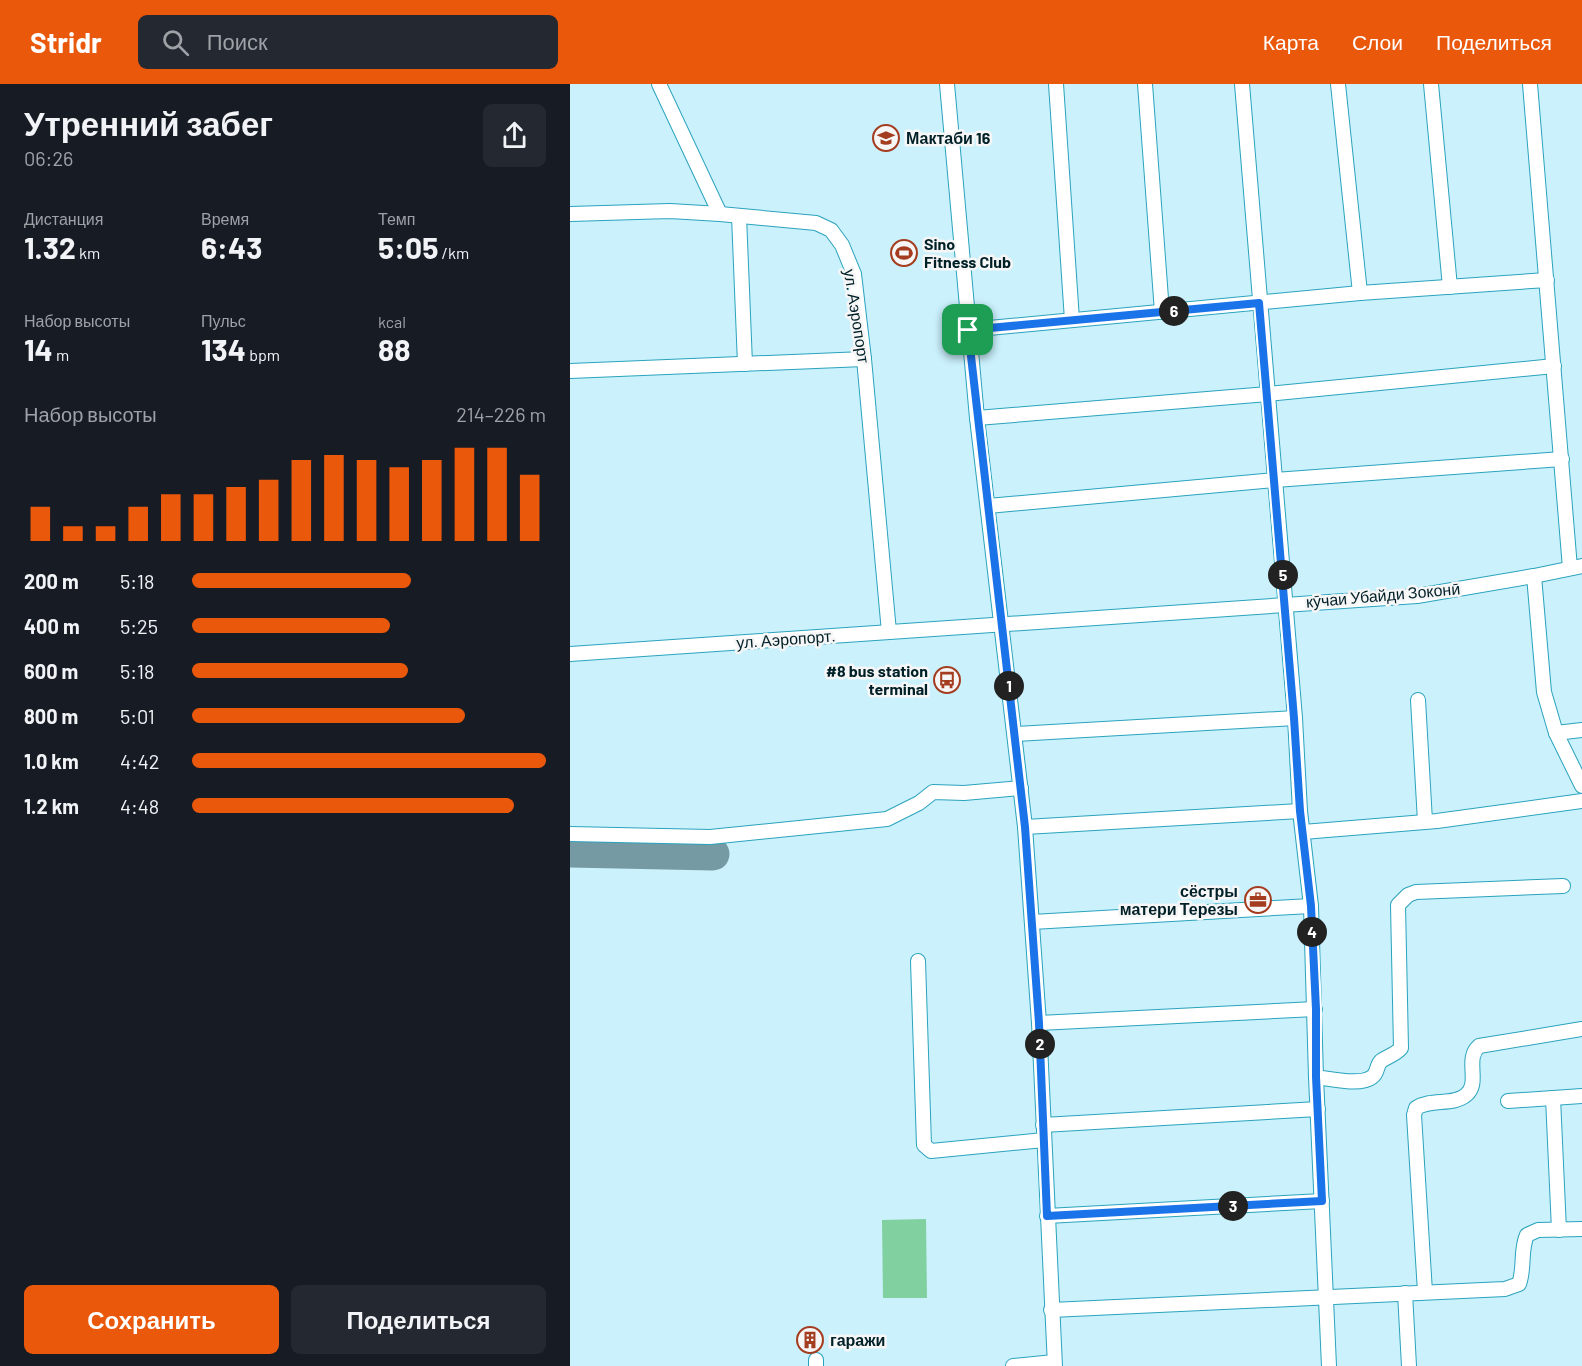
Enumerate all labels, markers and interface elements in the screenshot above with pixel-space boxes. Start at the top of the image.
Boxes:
search box [138,15,558,69]
text: Stridr [30,25,102,59]
icon: search [159,26,192,59]
text: Поиск [207,28,268,54]
text: Карта [1263,29,1319,54]
text: Слои [1352,29,1403,54]
text: Поделиться [1436,29,1552,54]
text: Утренний забег [24,103,273,143]
button: share [483,104,546,167]
school or university icon: Мактаби 16 [871,123,901,153]
place label: Мактаби 16 [906,128,991,147]
text: 06:26 [24,146,73,170]
text: Дистанция [24,209,103,228]
text: Время [201,209,249,228]
text: Темп [378,209,415,228]
text: 1.32 [24,229,76,265]
text: 6:43 [201,229,262,265]
text: 5:05 [378,229,438,265]
place label: Sino Fitness Club [924,234,1011,271]
sports icon: Sino Fitness Club [889,238,919,268]
text: km [76,243,100,262]
text: /km [438,243,469,262]
street label: ул. Аэропорт [841,267,874,365]
pin: 6 [1159,296,1189,326]
text: 6 [1170,301,1178,320]
pin [942,304,993,355]
text: Набор высоты [24,311,130,330]
text: Пульс [201,311,246,330]
text: kcal [378,312,406,331]
icon: arrive [951,313,984,346]
text: 14 [24,331,53,367]
text: 134 [201,331,246,367]
text: 88 [378,331,410,367]
text: m [53,345,69,364]
text: bpm [246,345,280,364]
text: Набор высоты [24,402,157,426]
text: 214–226 m [456,402,546,426]
pin: 5 [1268,560,1298,590]
text: 5 [1279,565,1287,584]
text: 200 m [24,569,79,593]
text: 5:18 [120,569,154,593]
street label: кӯчаи Убайди Зоконӣ [1305,578,1461,611]
text: 400 m [24,614,80,638]
text: 5:25 [120,614,158,638]
street label: ул. Аэропорт. [736,626,836,651]
text: 600 m [24,659,78,683]
text: 5:18 [120,659,154,683]
place label: #8 bus station terminal [826,661,928,698]
bus stop icon: #8 bus station terminal [932,665,962,695]
pin: 1 [994,671,1024,701]
text: 1 [1006,676,1012,695]
text: 800 m [24,704,78,728]
text: 5:01 [120,704,155,728]
text: 1.0 km [24,749,79,773]
text: 4:42 [120,749,160,773]
text: 1.2 km [24,794,79,818]
text: 4:48 [120,794,159,818]
place label: сёстры матери Терезы [1120,881,1238,918]
office icon: сёстры матери Терезы [1243,885,1273,915]
pin: 4 [1297,917,1327,947]
text: 4 [1307,922,1317,941]
pin: 2 [1025,1029,1055,1059]
text: 2 [1036,1034,1044,1053]
pin: 3 [1218,1191,1248,1221]
text: 3 [1229,1196,1237,1215]
button: Сохранить [24,1285,279,1354]
button: Поделиться [291,1285,546,1354]
building icon: гаражи [795,1325,825,1355]
place label: гаражи [830,1330,885,1349]

